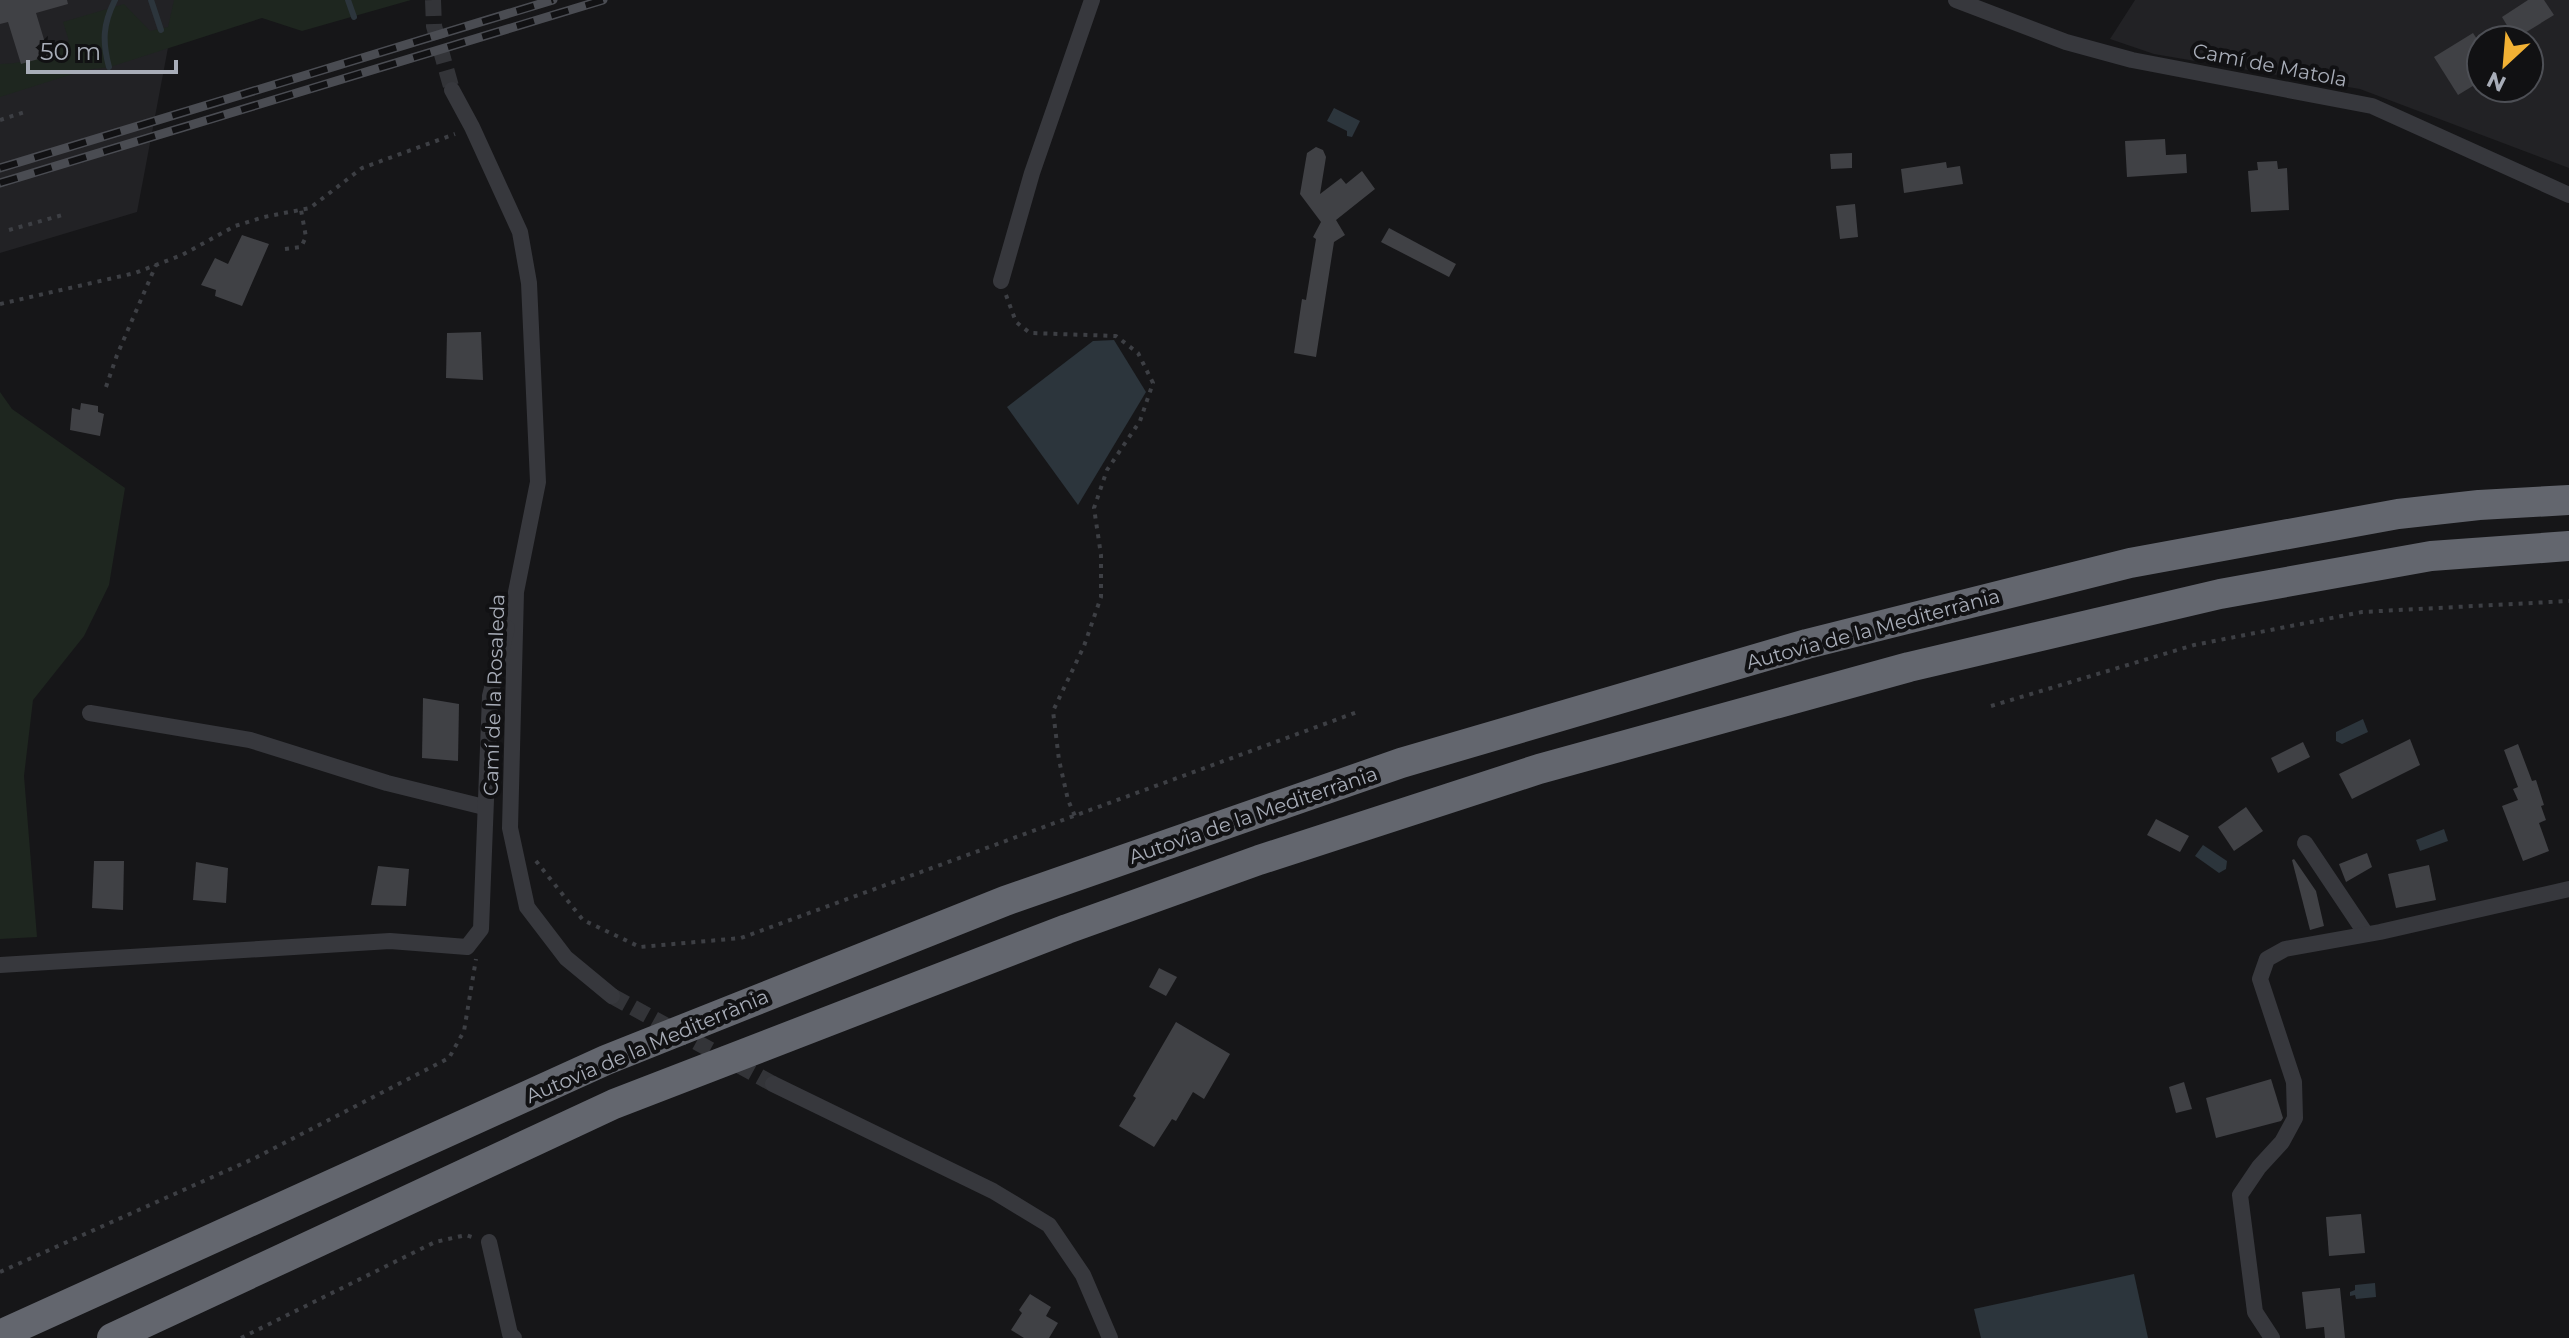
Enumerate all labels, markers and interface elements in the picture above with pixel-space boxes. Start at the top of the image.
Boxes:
scale bar [28,24,176,74]
north arrow [2465,24,2545,104]
text: 50 m [40,37,101,66]
street label: Camí de Matola [2191,38,2349,92]
text: N [2483,65,2510,98]
street label: Autovia de la Mediterrània [1744,584,2002,674]
street label: Camí de la Rosaleda [478,593,510,797]
street label: Autovia de la Mediterrània [1125,761,1381,869]
street label: Autovia de la Mediterrània [522,984,772,1108]

